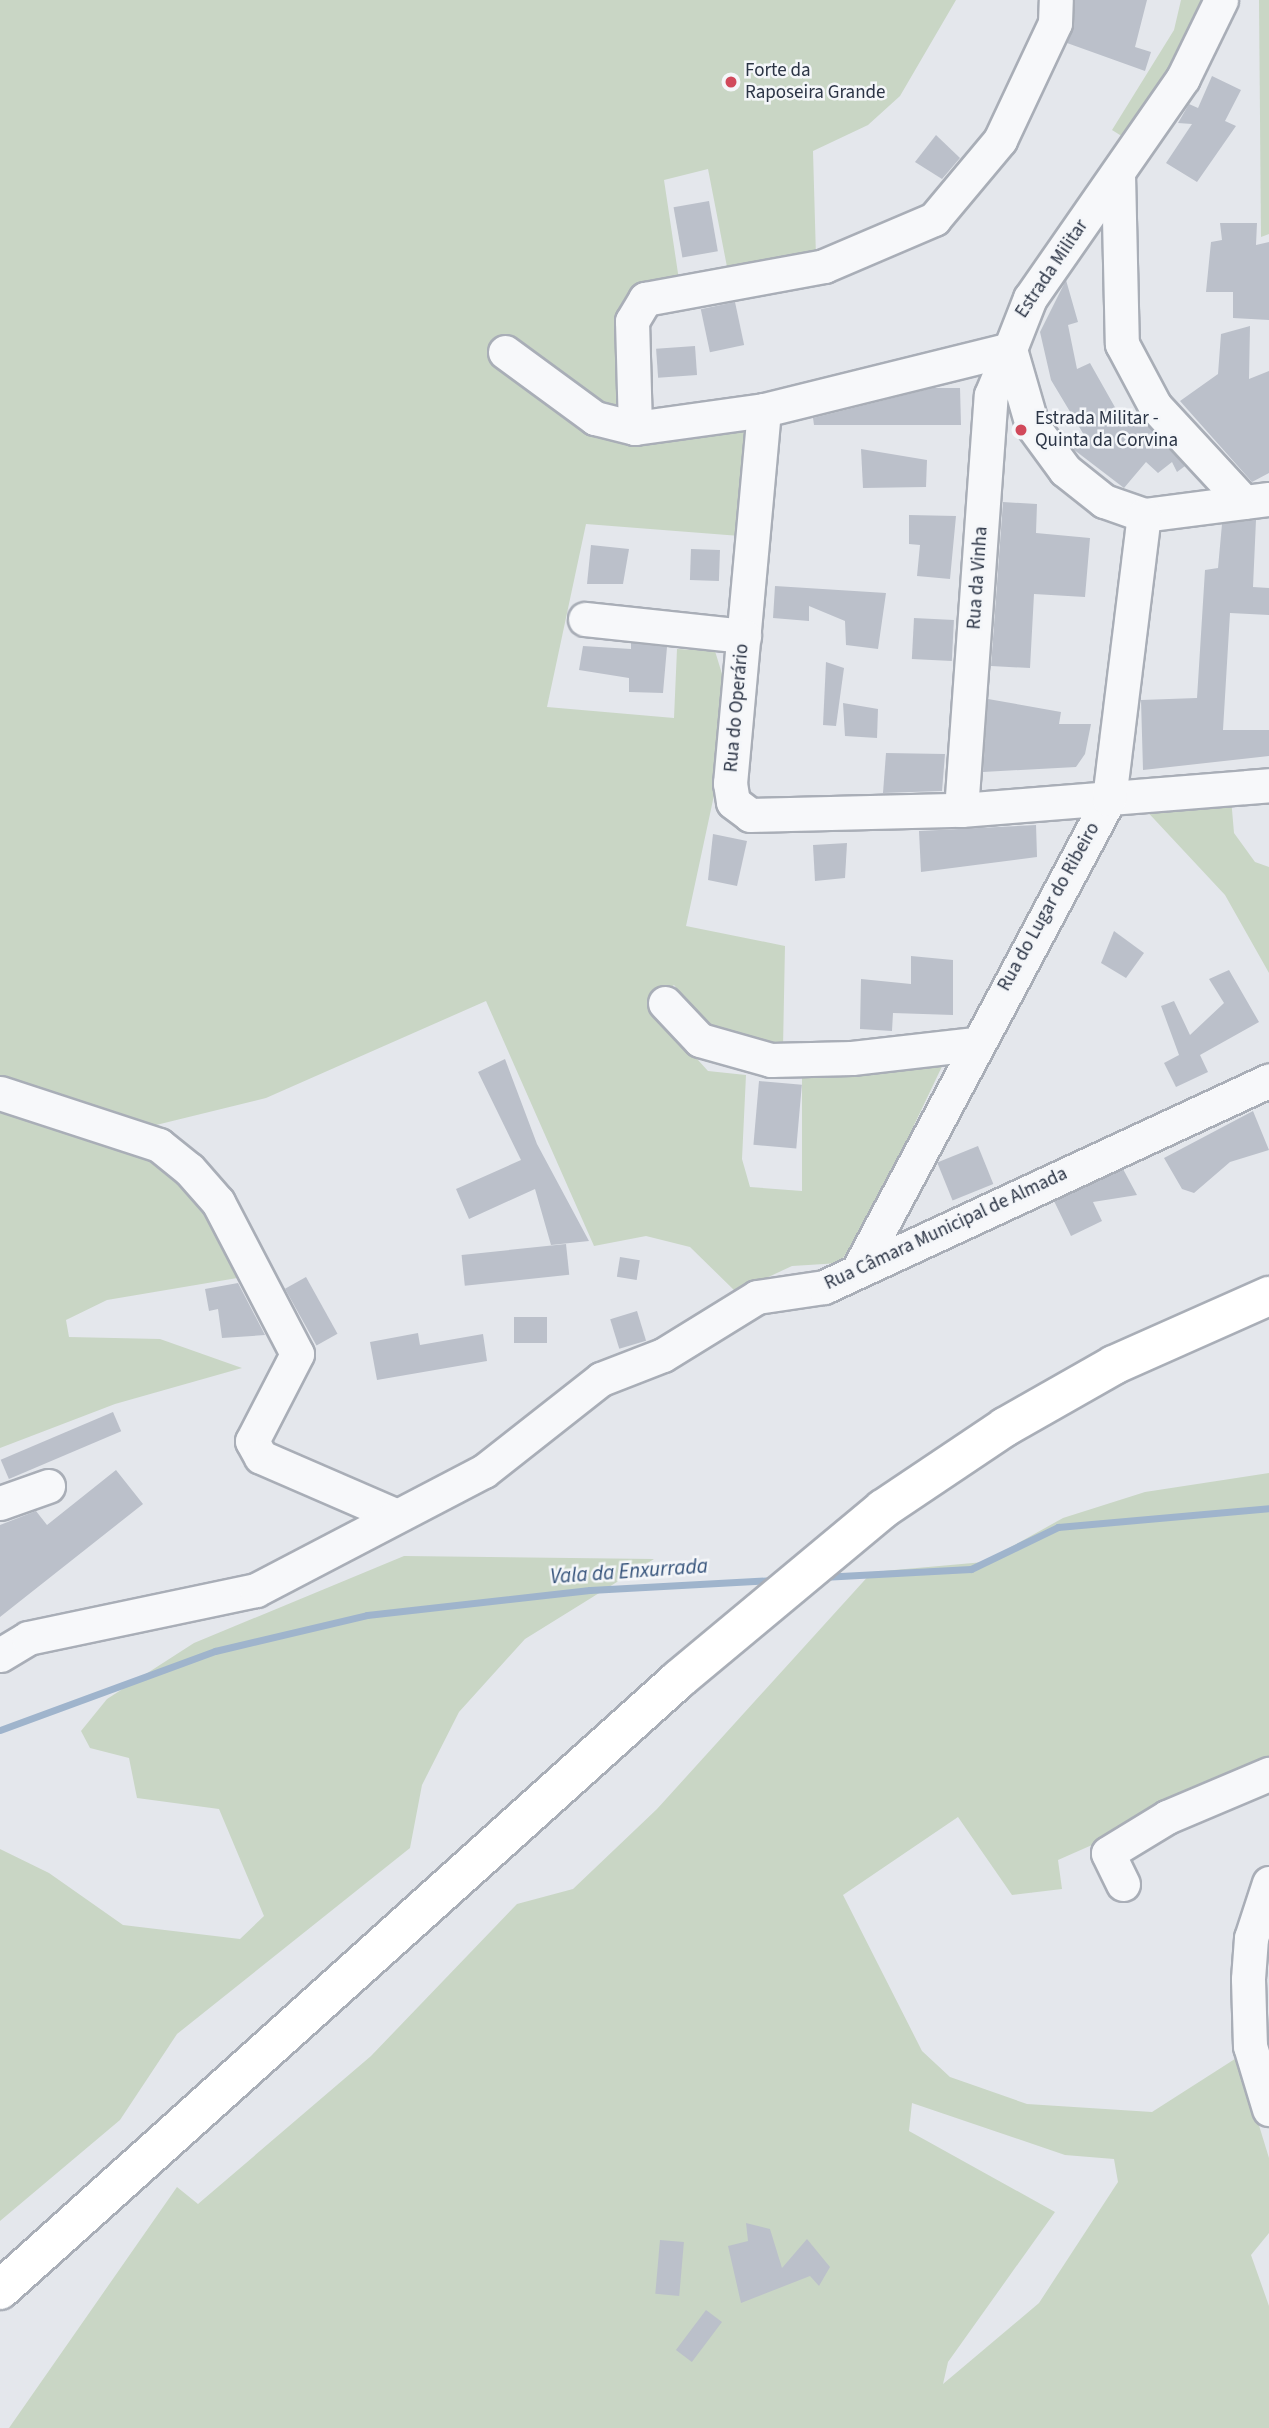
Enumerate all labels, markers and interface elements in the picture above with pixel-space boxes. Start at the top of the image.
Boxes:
place label: Forte da Raposeira Grande [745,60,886,104]
marker: Forte da Raposeira Grande [723,74,739,90]
street label: Estrada Militar [1011,215,1093,323]
place label: Estrada Militar - Quinta da Corvina [1035,408,1178,452]
marker: Estrada Militar - Quinta da Corvina [1013,422,1029,438]
street label: Rua da Vinha [963,526,993,630]
street label: Rua do Operário [720,643,754,773]
street label: Rua do Lugar do Ribeiro [993,819,1105,995]
street label: Rua Câmara Municipal de Almada [821,1163,1071,1295]
water label: Vala da Enxurrada [549,1553,709,1589]

